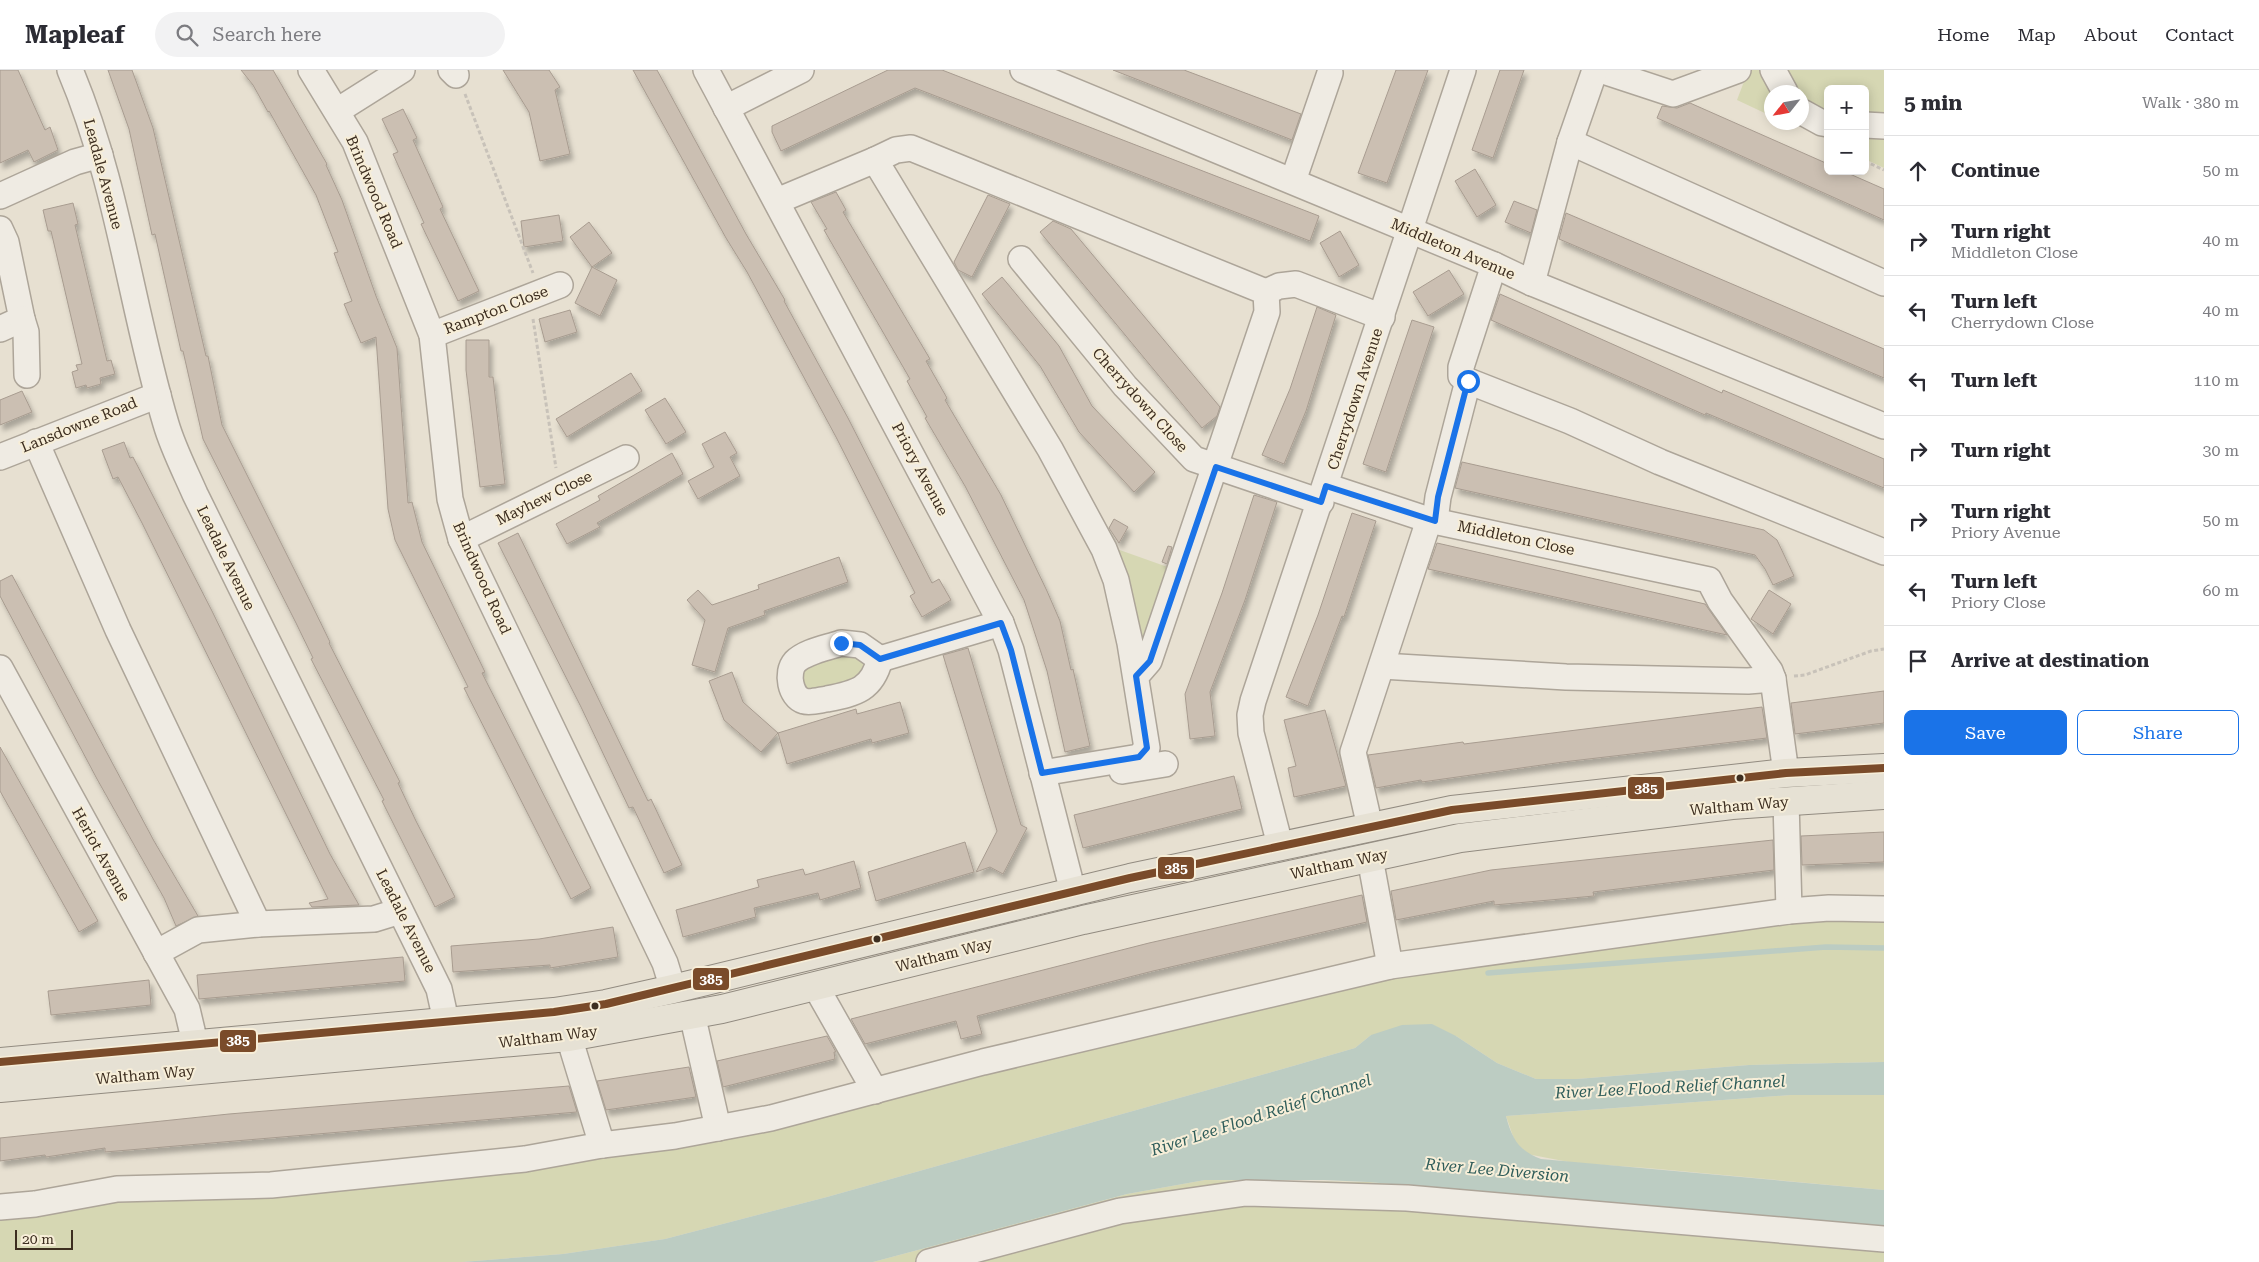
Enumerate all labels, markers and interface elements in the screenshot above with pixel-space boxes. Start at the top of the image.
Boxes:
search box [155,12,505,57]
text: Mapleaf [25,21,125,49]
icon: search [173,21,201,49]
text: Search here [213,23,321,46]
text: Home [1937,24,1989,45]
text: Map [2017,24,2056,45]
text: About [2084,24,2137,45]
text: Contact [2165,24,2234,45]
north arrow [1764,85,1809,130]
map controls [1824,85,1869,175]
button: + [1824,85,1869,130]
text: 5 min [1904,91,1962,115]
text: Walk · 380 m [2142,93,2239,112]
street label: Leadale Avenue [80,117,126,231]
button: − [1824,130,1869,175]
street label: Brindwood Road [342,133,406,252]
icon: ahead [1904,157,1932,185]
text: Continue [1951,159,2040,182]
text: 50 m [2202,161,2239,180]
street label: Middleton Avenue [1388,215,1518,283]
text: Turn right [1951,220,2051,243]
icon: right [1904,227,1932,255]
text: 40 m [2202,231,2239,250]
text: Middleton Close [1951,243,2078,262]
street label: Rampton Close [441,282,551,338]
text: Turn left [1951,290,2037,313]
icon: left [1904,297,1932,325]
text: 40 m [2202,301,2239,320]
text: Cherrydown Close [1951,313,2094,332]
street label: Cherrydown Avenue [1324,326,1386,472]
street label: Cherrydown Close [1088,344,1192,456]
icon: left [1904,367,1932,395]
text: Turn left [1951,369,2037,392]
route start [1457,370,1480,393]
text: 110 m [2193,371,2239,390]
street label: Lansdowne Road [18,393,140,457]
street label: Priory Avenue [888,419,952,519]
icon: right [1904,437,1932,465]
text: Turn right [1951,439,2051,462]
text: 30 m [2202,441,2239,460]
street label: Mayhew Close [493,467,595,529]
text: Turn right [1951,500,2051,523]
street label: Leadale Avenue [193,503,259,613]
icon: right [1904,507,1932,535]
text: 50 m [2202,511,2239,530]
street label: Middleton Close [1456,517,1576,559]
street label: Brindwood Road [449,519,515,637]
text: Priory Avenue [1951,523,2061,542]
text: Turn left [1951,570,2037,593]
icon: left [1904,577,1932,605]
text: 60 m [2202,581,2239,600]
text: Priory Close [1951,593,2046,612]
route end [830,632,853,655]
icon: arrive [1904,647,1932,675]
text: Arrive at destination [1951,649,2149,672]
button: Save [1904,710,2067,755]
button: Share [2077,710,2239,755]
unlabelled marker [1735,773,1745,783]
line badge: 385 [1627,776,1665,800]
text: 385 [1634,780,1658,796]
street label: Waltham Way [1689,793,1789,819]
street label: Heriot Avenue [68,804,134,904]
street label: Waltham Way [1288,845,1390,883]
line badge: 385 [1157,856,1195,880]
text: 385 [1164,860,1188,876]
street label: Leadale Avenue [372,866,440,976]
unlabelled marker [872,934,882,944]
street label: Waltham Way [894,934,995,976]
line badge: 385 [692,967,730,991]
text: 385 [699,971,723,987]
unlabelled marker [590,1001,600,1011]
street label: Waltham Way [498,1022,599,1052]
line badge: 385 [219,1029,257,1053]
text: 385 [226,1032,250,1048]
street label: Waltham Way [95,1062,195,1088]
water label: River Lee Flood Relief Channel [1147,1070,1374,1160]
water label: River Lee Flood Relief Channel [1553,1071,1786,1103]
water label: River Lee Diversion [1423,1154,1570,1186]
scale bar [15,1227,72,1250]
text: 20 m [22,1231,54,1247]

